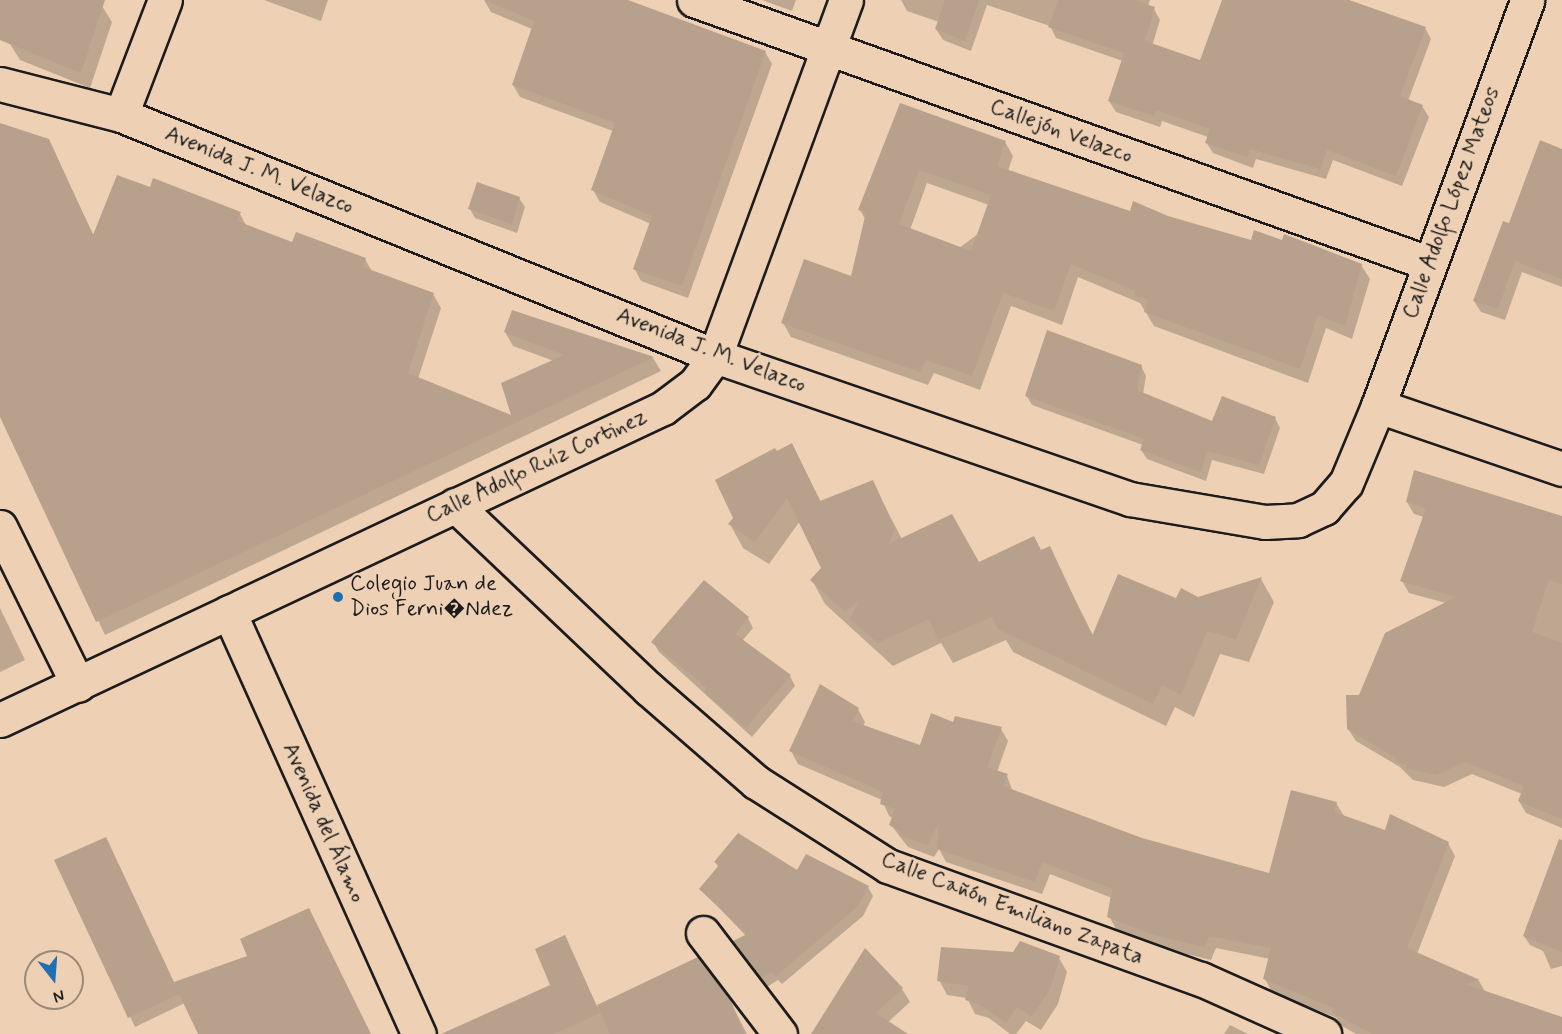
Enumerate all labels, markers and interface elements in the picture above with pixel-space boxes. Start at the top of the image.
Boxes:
street label: Calle Adolfo López Mateos [1399,86,1505,320]
street label: Callejón Velazco [986,94,1136,170]
street label: Avenida J. M. Velazco [161,121,357,221]
street label: Avenida J. M. Velazco [613,303,809,399]
street label: Calle Adolfo Ruíz Cortinez [422,404,652,530]
place label: Colegio Juan de Dios Ferni�Ndez [350,571,518,622]
marker: Colegio Juan de Dios Ferni�Ndez [331,590,345,604]
street label: Avenida del Álamo [276,739,370,907]
street label: Calle Cañón Emiliano Zapata [880,848,1144,970]
north arrow [24,950,84,1010]
text: N [51,984,67,1007]

